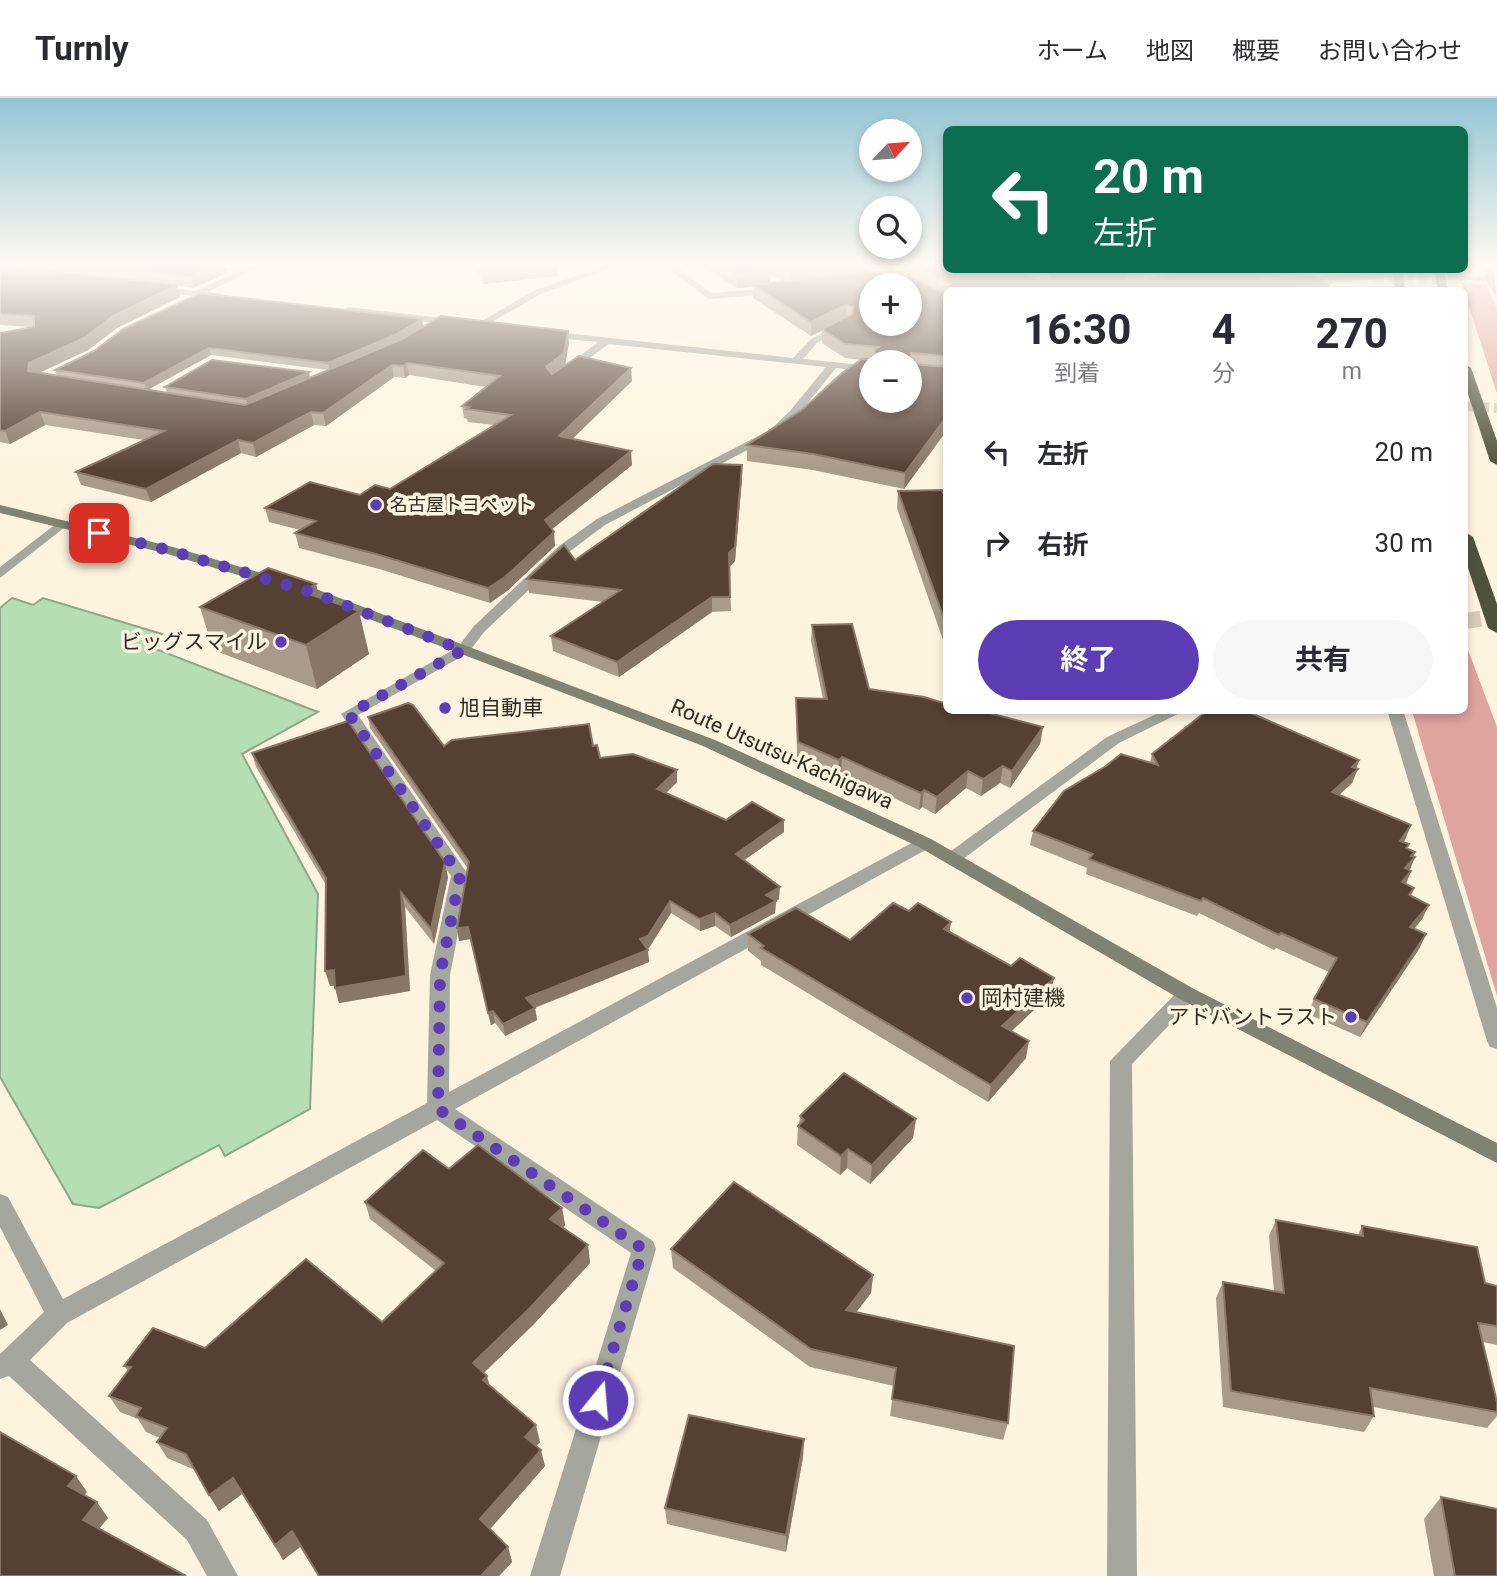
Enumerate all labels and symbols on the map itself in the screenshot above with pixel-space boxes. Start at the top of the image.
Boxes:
north arrow [859,119,922,182]
place label: 名古屋トヨペット [390,494,534,515]
marker: 名古屋トヨペット [368,497,384,513]
pin [69,503,129,563]
place label: ビッグスマイル [121,630,267,654]
marker: ビッグスマイル [273,634,289,650]
street label: Route Utsutsu-Kachigawa [667,694,897,814]
place label: 旭自動車 [459,696,543,720]
marker: 旭自動車 [437,700,453,716]
place label: 岡村建機 [981,986,1065,1010]
marker: 岡村建機 [959,990,975,1006]
place label: アドバントラスト [1168,1005,1337,1029]
marker: アドバントラスト [1343,1009,1359,1025]
position arrow [561,1363,635,1437]

